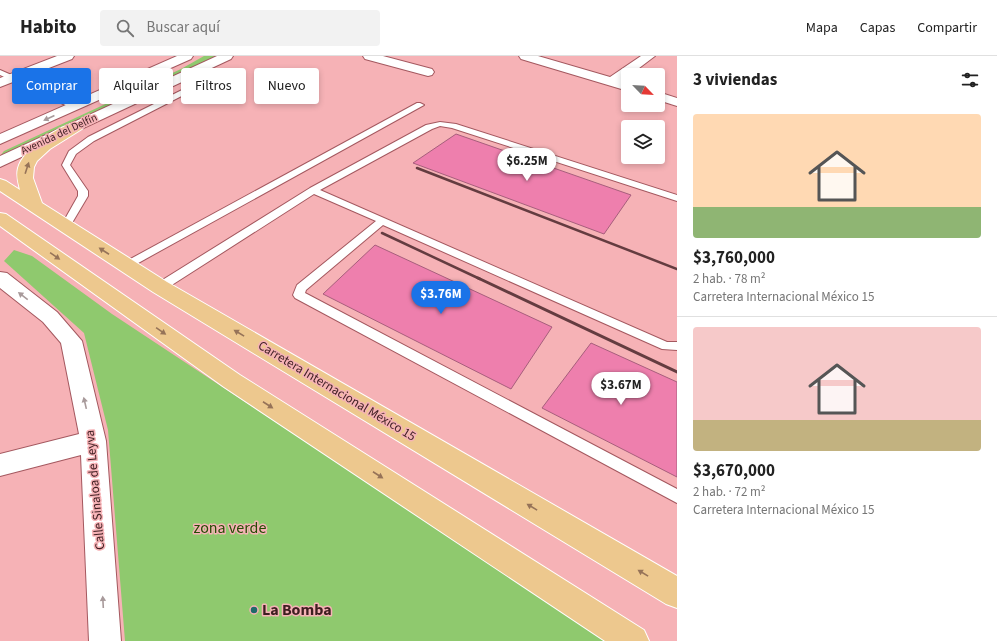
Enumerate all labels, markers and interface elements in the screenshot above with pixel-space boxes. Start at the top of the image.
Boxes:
search box [100,10,380,46]
text: Habito [20,14,76,41]
icon: search [114,17,136,39]
text: Buscar aquí [146,17,220,38]
text: Mapa [806,18,838,38]
text: Capas [860,18,895,38]
text: Compartir [917,18,977,38]
chip: Comprar [12,68,91,104]
chip: Alquilar [99,68,173,104]
chip: Filtros [181,68,246,104]
chip: Nuevo [254,68,319,104]
north arrow [621,68,665,112]
map controls [621,68,665,164]
text: 3 viviendas [693,68,777,92]
icon: filters [959,69,981,91]
street label: Avenida del Delfín [18,110,100,158]
one-way arrow [43,115,54,121]
button: layers [621,120,665,164]
icon: home [801,140,873,212]
pin: $6.25M [494,148,560,182]
text: $6.25M [506,152,548,170]
one-way arrow [24,162,30,174]
text: $3,760,000 [693,246,775,270]
one-way arrow [98,247,110,254]
one-way arrow [50,252,61,260]
text: 2 hab. · 78 m² [693,270,766,288]
pin: $3.76M [408,281,474,315]
text: $3.76M [420,285,462,303]
text: Carretera Internacional México 15 [693,288,874,306]
one-way arrow [17,292,28,300]
one-way arrow [156,327,167,335]
one-way arrow [233,330,245,337]
street label: Carretera Internacional México 15 [255,337,419,445]
icon: home [801,353,873,425]
pin: $3.67M [588,372,654,406]
text: $3.67M [600,376,642,394]
one-way arrow [81,397,87,409]
one-way arrow [263,401,274,408]
street label: Calle Sinaloa de Leyva [81,429,109,551]
text: $3,670,000 [693,459,775,483]
one-way arrow [372,471,383,479]
text: 2 hab. · 72 m² [693,483,766,501]
text: Carretera Internacional México 15 [693,501,874,519]
one-way arrow [526,503,538,510]
park label: zona verde [194,517,267,539]
one-way arrow [637,569,649,576]
one-way arrow [100,595,106,608]
place label: La Bomba [262,599,332,621]
marker: La Bomba [249,605,259,615]

